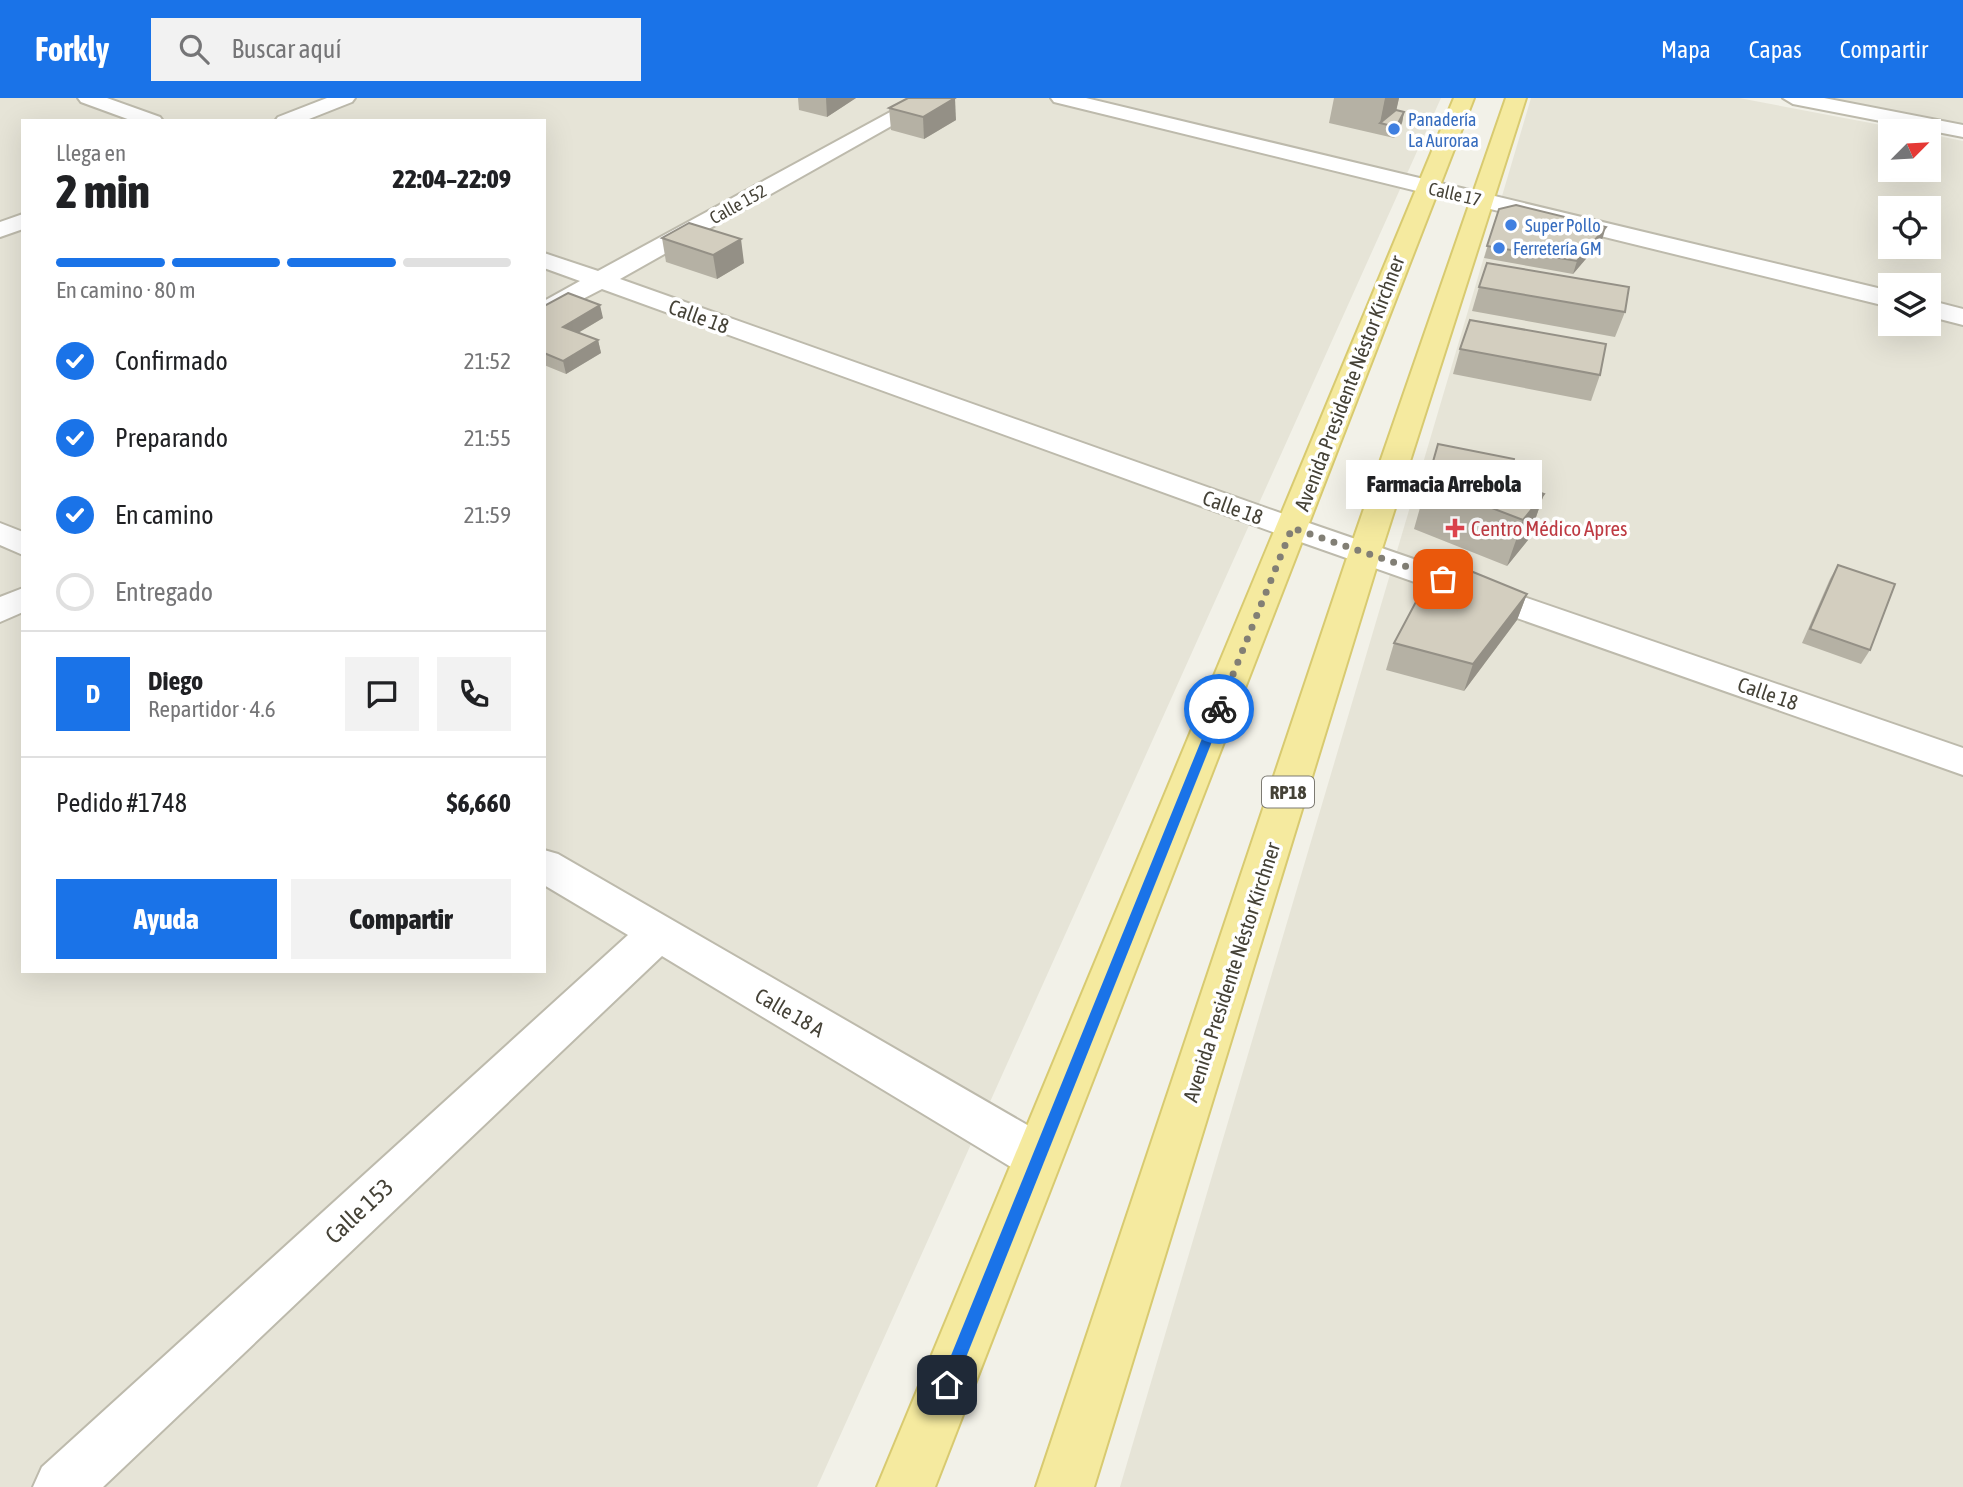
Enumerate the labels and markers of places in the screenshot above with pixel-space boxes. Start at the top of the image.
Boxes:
place label: Panadería La Auroraa [1408,109,1479,151]
marker: Panadería La Auroraa [1386,121,1402,137]
place label: Super Pollo [1525,215,1601,236]
marker: Super Pollo [1503,217,1519,233]
place label: Ferretería GM [1513,238,1602,259]
marker: Ferretería GM [1491,240,1507,256]
callout: Farmacia Arrebola [1345,460,1541,509]
place label: Centro Médico Apres [1471,516,1627,540]
marker: Centro Médico Apres [1445,518,1465,538]
pin [1413,549,1473,609]
pin [917,1355,977,1415]

